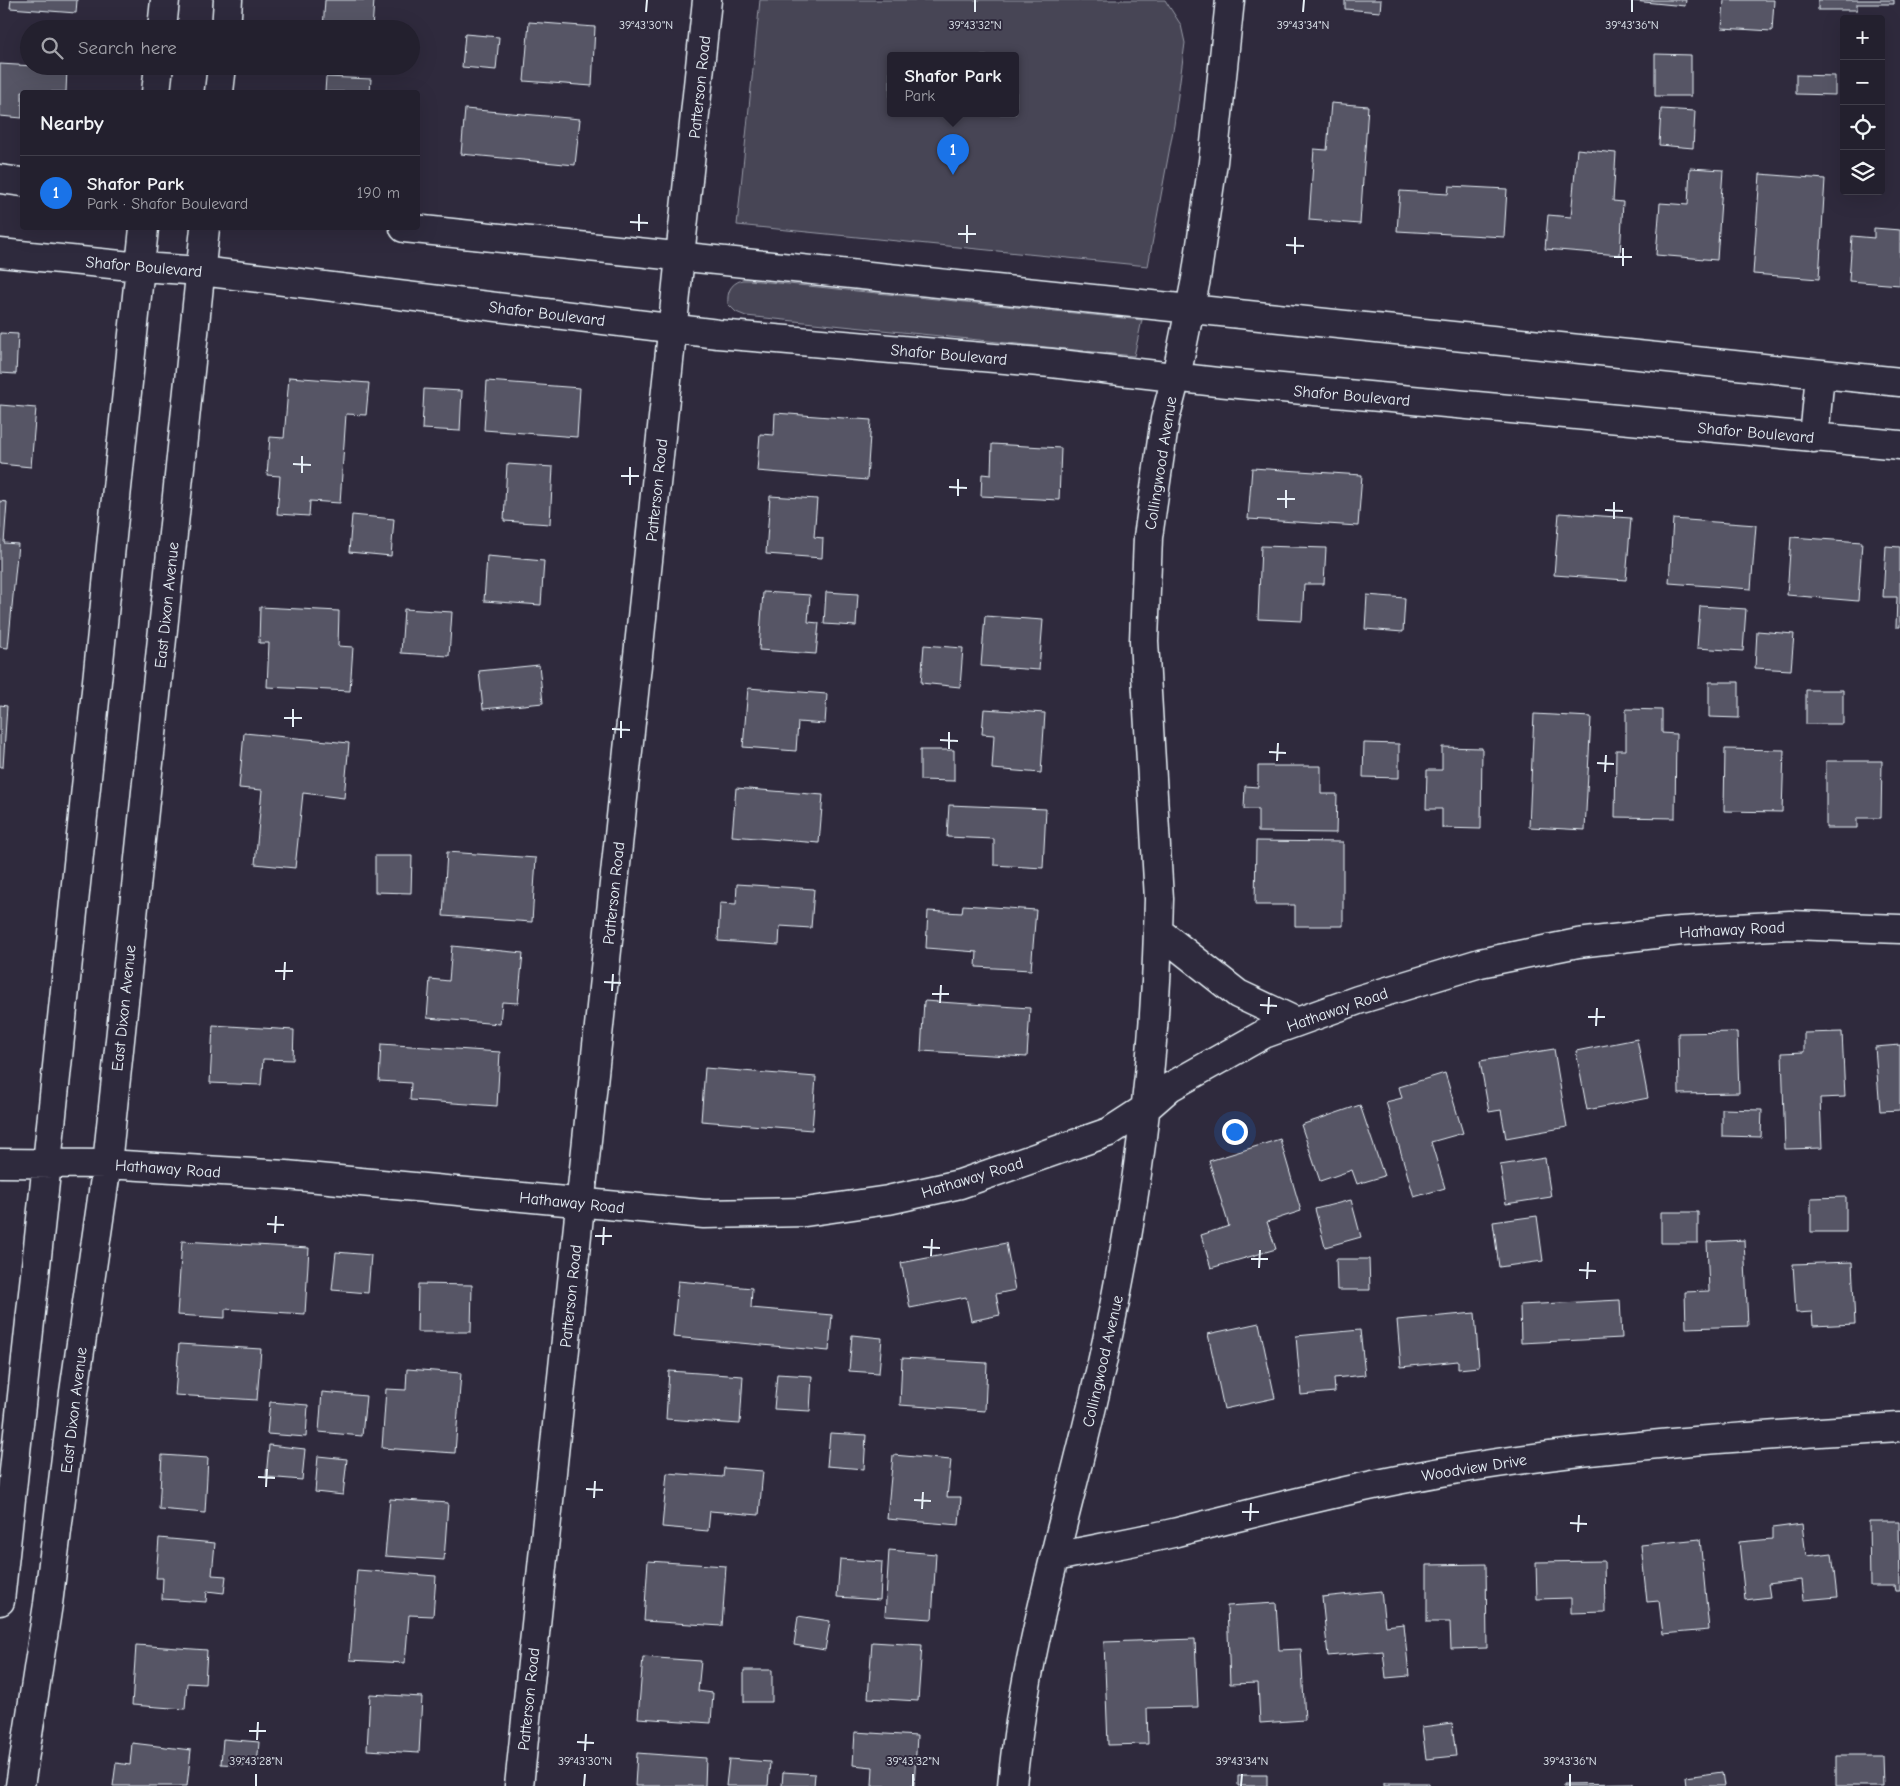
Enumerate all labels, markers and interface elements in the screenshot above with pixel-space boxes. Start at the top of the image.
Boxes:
map controls [1840,15,1885,195]
button: + [1840,15,1885,60]
text: 39°43'30"N [619,18,673,32]
text: 39°43'32"N [948,18,1002,32]
text: 39°43'34"N [1277,18,1329,32]
text: 39°43'36"N [1605,18,1659,32]
search box [20,20,420,75]
icon: search [38,34,66,62]
street label: Patterson Road [686,35,714,139]
text: Search here [78,37,177,59]
popup [887,52,1019,117]
button: − [1840,60,1885,105]
text: Shafor Park [904,65,1002,87]
text: Park [904,87,935,105]
button: locate [1840,105,1885,150]
text: Nearby [40,111,104,135]
pin: 1 [937,134,969,175]
button: layers [1840,150,1885,195]
text: Shafor Park [87,173,184,195]
text: 1 [53,184,59,202]
text: 190 m [357,184,400,202]
text: Park · Shafor Boulevard [87,195,248,213]
street label: Shafor Boulevard [85,253,203,281]
street label: Shafor Boulevard [488,298,606,330]
street label: Shafor Boulevard [890,341,1008,369]
street label: Shafor Boulevard [1293,382,1411,410]
street label: Collingwood Avenue [1142,395,1180,531]
street label: Shafor Boulevard [1697,419,1815,447]
street label: Patterson Road [643,438,671,542]
street label: East Dixon Avenue [151,541,183,669]
street label: Patterson Road [600,841,628,945]
street label: Hathaway Road [1679,918,1785,942]
street label: East Dixon Avenue [108,944,140,1072]
street label: Hathaway Road [1284,984,1390,1036]
your location [1222,1119,1248,1145]
street label: Hathaway Road [919,1154,1026,1202]
street label: Hathaway Road [115,1156,221,1182]
street label: Hathaway Road [518,1189,625,1217]
street label: Patterson Road [557,1244,585,1348]
street label: Collingwood Avenue [1079,1293,1127,1429]
street label: East Dixon Avenue [57,1346,91,1474]
street label: Woodview Drive [1420,1451,1528,1485]
street label: Patterson Road [515,1647,543,1751]
text: 39°43'28"N [229,1754,283,1768]
text: 39°43'30"N [558,1754,612,1768]
text: 39°43'32"N [886,1754,940,1768]
text: 39°43'34"N [1216,1754,1268,1768]
text: 39°43'36"N [1543,1754,1597,1768]

